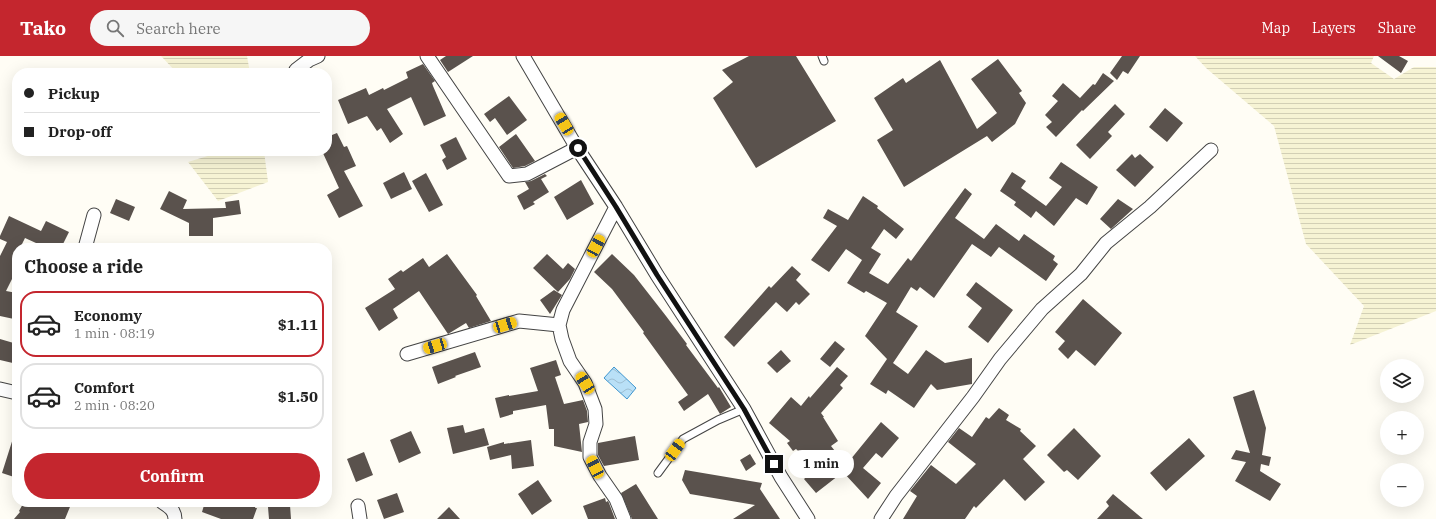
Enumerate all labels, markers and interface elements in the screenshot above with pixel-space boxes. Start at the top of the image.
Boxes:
search box [90,10,370,46]
text: Tako [20,16,66,40]
icon: search [104,17,126,39]
text: Search here [136,19,221,38]
text: Map [1262,19,1290,37]
text: Layers [1312,19,1356,37]
text: Share [1378,19,1416,37]
text: Pickup [48,84,100,103]
car [553,111,575,137]
text: Drop-off [48,122,112,141]
route start [569,139,587,157]
car [585,233,607,259]
text: Choose a ride [24,255,143,278]
icon: car [26,306,62,342]
text: Economy [74,306,142,325]
text: $1.11 [278,315,318,334]
car [492,316,518,334]
text: 1 min · 08:19 [74,325,155,342]
car [422,337,448,355]
map controls [1380,359,1424,507]
button: layers [1380,359,1424,403]
car [573,370,597,396]
icon: car [26,378,62,414]
text: Comfort [74,378,134,397]
text: $1.50 [278,387,318,406]
text: 2 min · 08:20 [74,397,155,414]
button: + [1380,411,1424,455]
car [663,437,687,463]
callout: 1 min [788,450,854,478]
button: Confirm [24,453,320,499]
car [584,454,606,480]
route end [765,455,783,473]
text: 1 min [803,455,839,472]
button: − [1380,463,1424,507]

